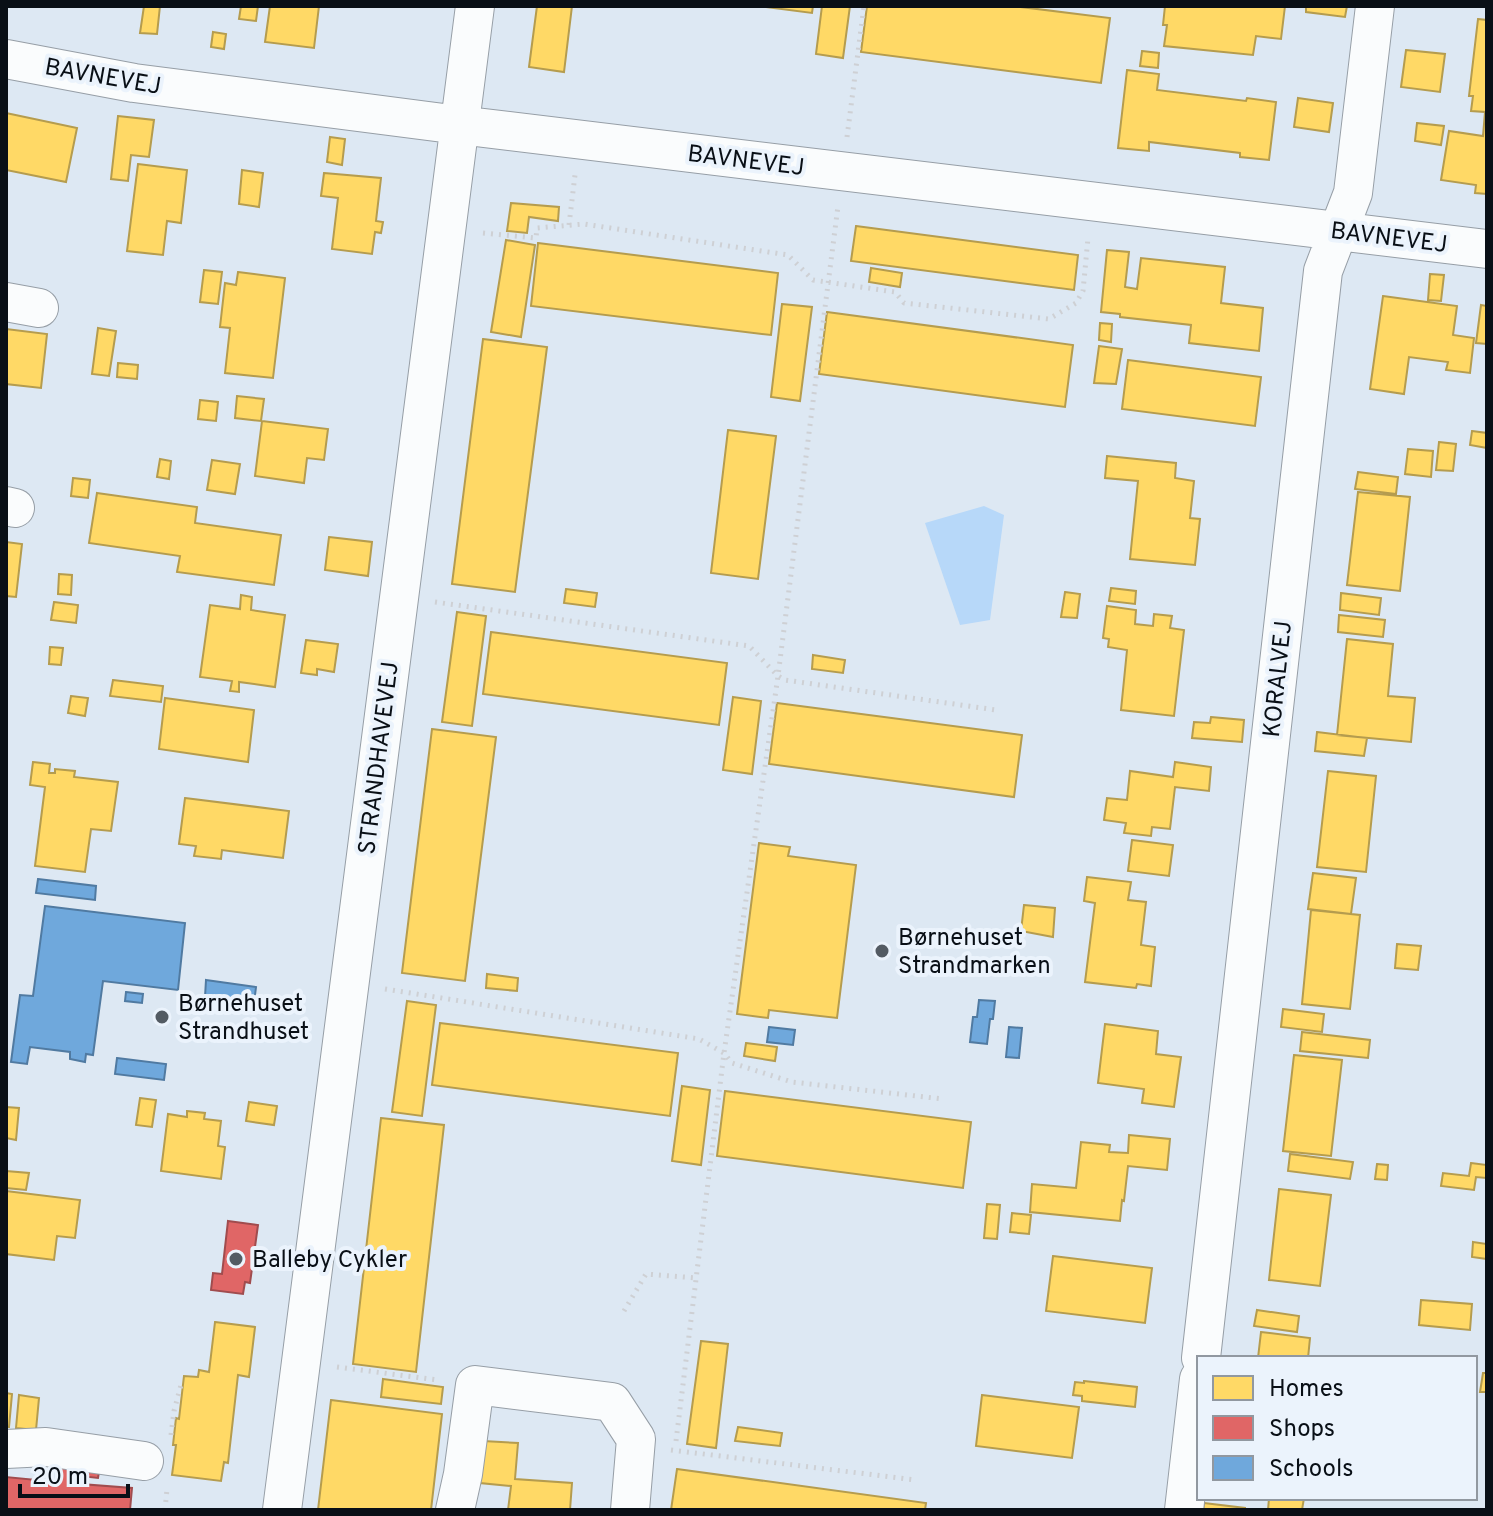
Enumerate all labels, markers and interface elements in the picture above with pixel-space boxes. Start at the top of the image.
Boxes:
street label: BAVNEVEJ [42,53,163,103]
street label: BAVNEVEJ [686,140,806,184]
street label: BAVNEVEJ [1329,217,1449,261]
street label: KORALVEJ [1258,619,1300,739]
street label: STRANDHAVEVEJ [353,660,407,856]
place label: Børnehuset Strandmarken [898,924,1051,982]
marker: Børnehuset Strandmarken [873,942,891,960]
place label: Børnehuset Strandhuset [178,990,309,1048]
marker: Børnehuset Strandhuset [153,1008,171,1026]
place label: Balleby Cykler [252,1246,407,1276]
marker: Balleby Cykler [227,1250,245,1268]
legend [1197,1356,1477,1500]
text: Homes [1269,1375,1344,1405]
text: Shops [1269,1415,1335,1445]
scale bar [20,1448,128,1498]
text: Schools [1269,1455,1354,1485]
text: 20 m [32,1463,88,1493]

